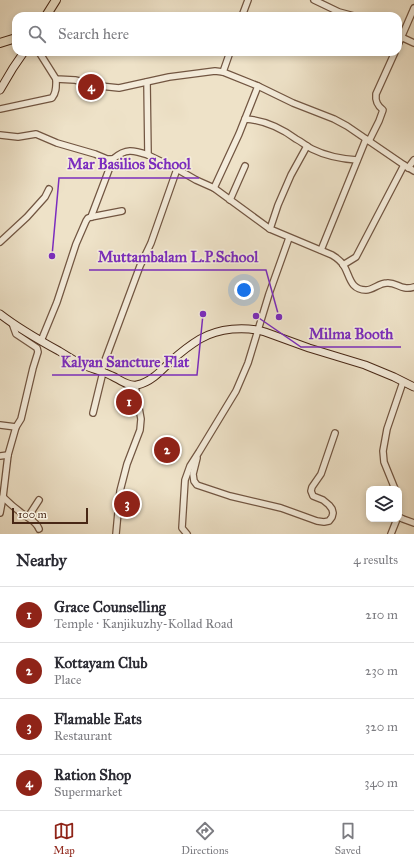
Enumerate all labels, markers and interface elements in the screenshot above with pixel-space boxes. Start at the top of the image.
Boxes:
search box [12,12,402,56]
icon: search [26,23,48,45]
text: Search here [58,25,129,43]
pin: 4 [78,72,104,102]
callout: Mar Basilios School [59,151,199,178]
text: Mar Basilios School [67,155,192,173]
callout: Muttambalam L.P.School [89,243,266,270]
text: Muttambalam L.P.School [98,248,259,266]
your location [234,280,254,300]
callout: Milma Booth [301,320,401,347]
text: Milma Booth [309,325,394,343]
callout: Kalyan Sancture Flat [52,348,197,375]
text: Kalyan Sancture Flat [61,353,190,372]
pin: 1 [116,387,142,417]
pin: 2 [154,435,180,465]
map controls [366,486,402,522]
button: layers [366,486,402,522]
pin: 3 [114,489,140,519]
scale bar [12,506,88,525]
text: 100 m [18,508,47,521]
text: Nearby [16,550,67,571]
text: 4 results [353,552,398,568]
text: Grace Counselling [54,598,166,616]
text: 1 [26,607,32,623]
text: 210 m [365,607,398,623]
text: Temple · Kanjikuzhy-Kollad Road [54,616,233,632]
text: Kottayam Club [54,654,148,672]
text: 2 [26,663,32,679]
text: 230 m [365,663,398,679]
text: Place [54,672,81,688]
text: Flamable Eats [54,710,142,728]
text: 3 [26,719,32,735]
text: 320 m [365,719,398,735]
text: Restaurant [54,728,112,744]
text: Ration Shop [54,766,131,784]
text: 4 [25,775,33,791]
text: 340 m [364,775,398,791]
text: Supermarket [54,784,122,800]
tab: Map [53,820,75,857]
tab: Directions [181,820,229,857]
tab: Saved [335,820,361,857]

